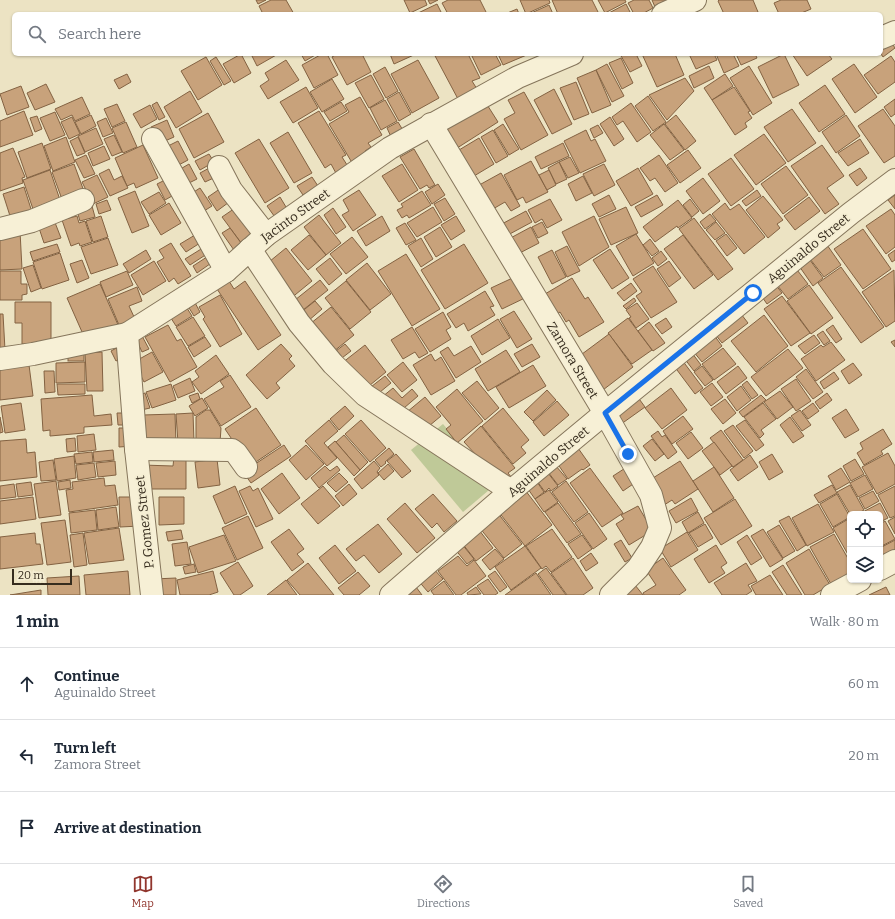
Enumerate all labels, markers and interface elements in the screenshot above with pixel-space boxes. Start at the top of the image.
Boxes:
search box [12,12,883,56]
icon: search [26,23,48,45]
text: Search here [58,25,141,43]
street label: Jacinto Street [257,185,333,246]
street label: Aguinaldo Street [764,210,853,286]
route start [744,284,762,302]
street label: Zamora Street [544,319,601,402]
street label: Aguinaldo Street [505,423,592,500]
route end [619,445,637,463]
street label: P. Gomez Street [132,474,157,569]
map controls [847,511,883,583]
button: locate [847,511,883,547]
button: layers [847,547,883,583]
scale bar [12,567,72,586]
text: 20 m [18,569,44,582]
text: 1 min [16,611,59,632]
text: Walk · 80 m [809,614,879,629]
text: Continue [54,667,120,685]
icon: ahead [16,673,38,695]
text: 60 m [848,676,879,691]
text: Aguinaldo Street [54,685,156,700]
text: Turn left [54,739,116,757]
icon: left [16,745,38,767]
text: 20 m [849,748,879,763]
text: Zamora Street [54,757,141,772]
icon: arrive [16,817,38,839]
text: Arrive at destination [54,819,201,837]
tab: Map [132,873,154,910]
tab: Directions [417,873,470,910]
tab: Saved [733,873,763,910]

